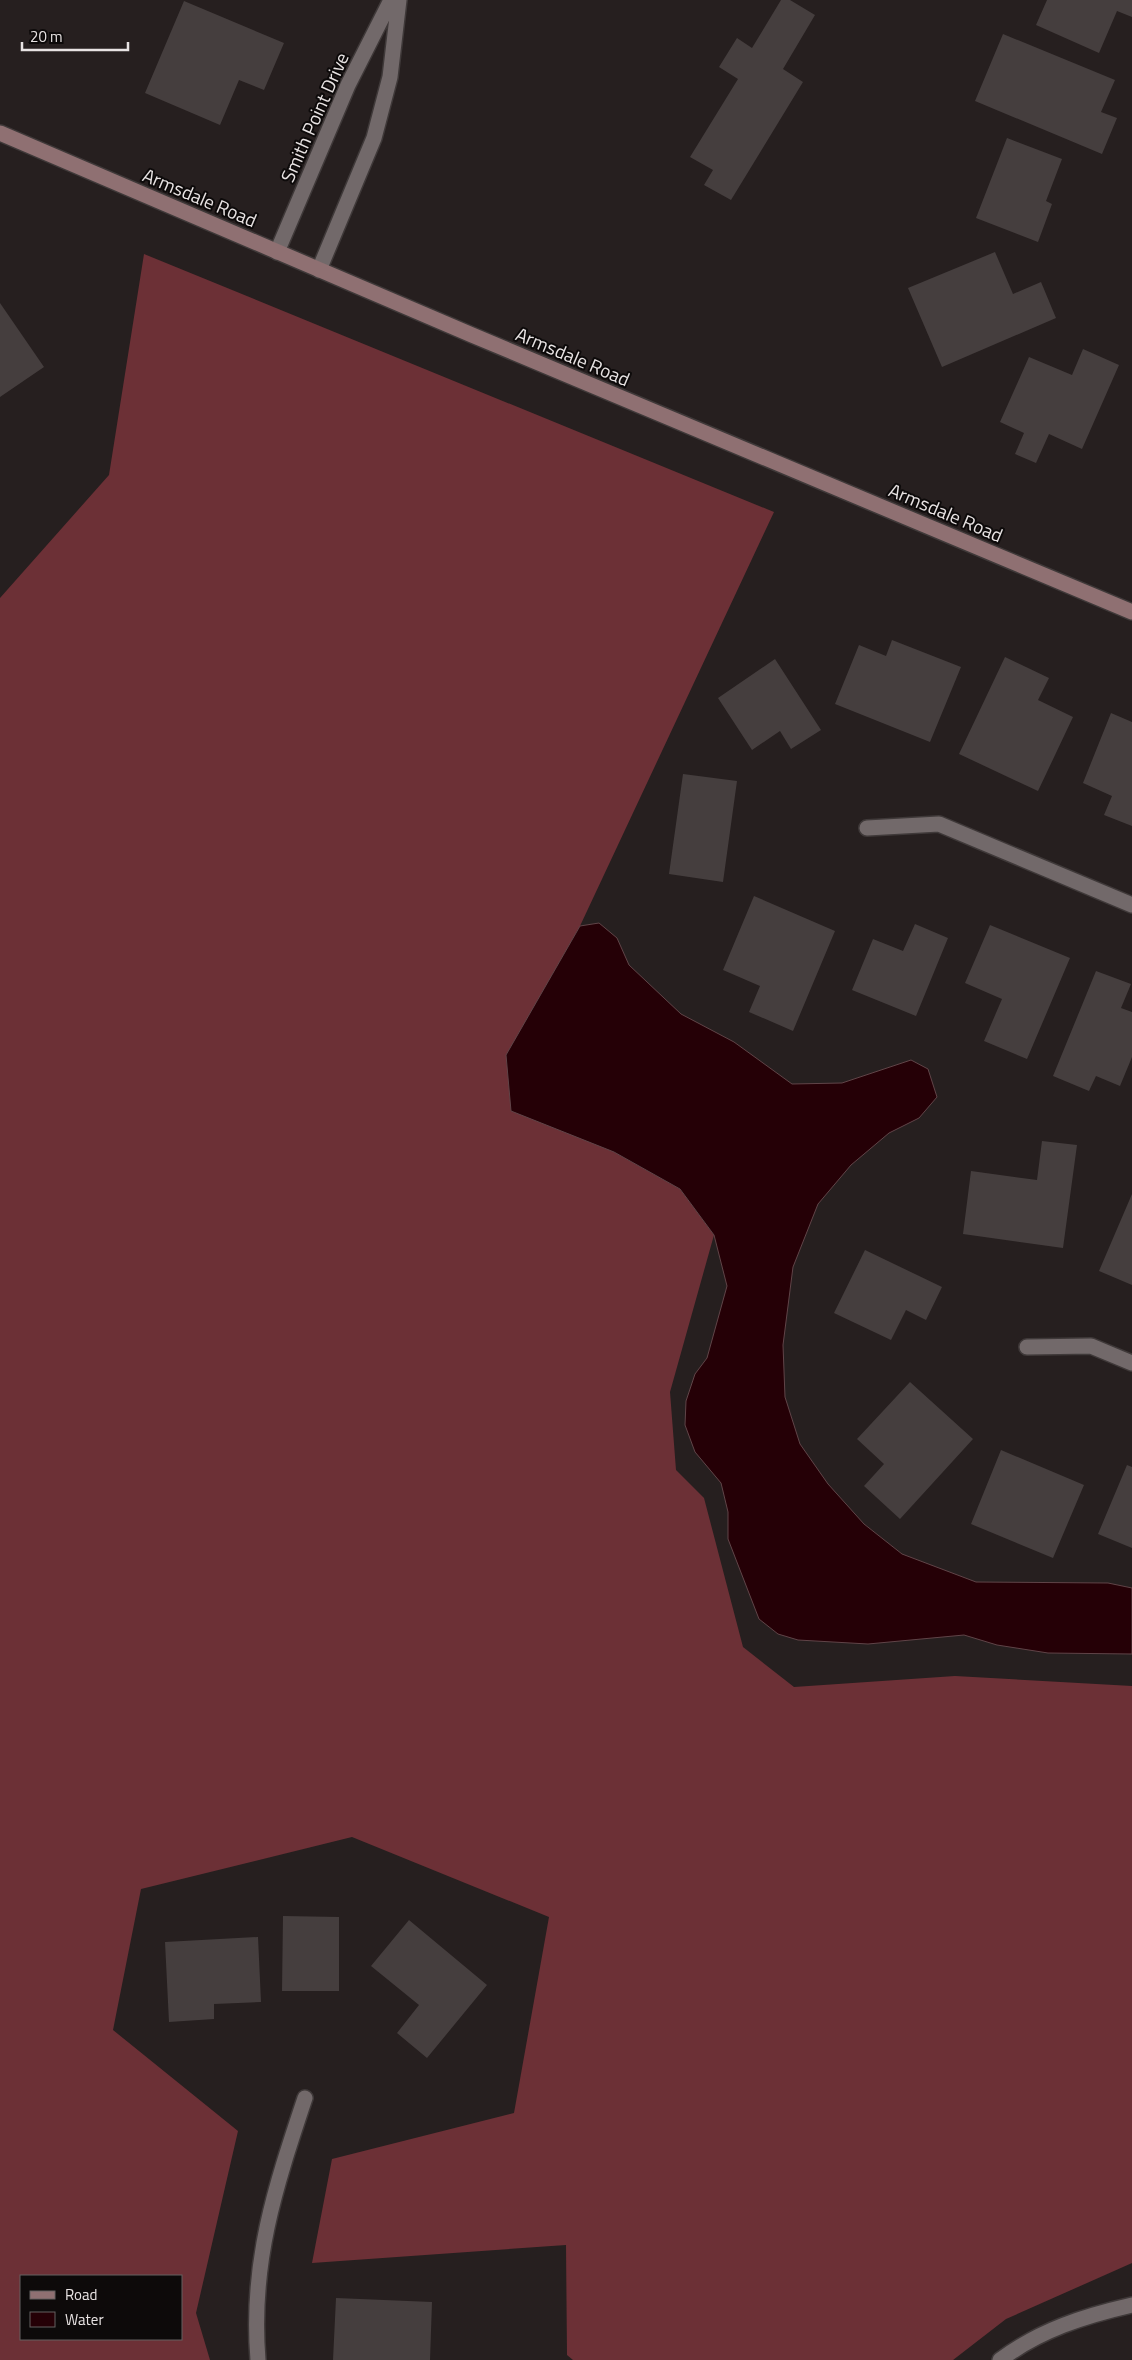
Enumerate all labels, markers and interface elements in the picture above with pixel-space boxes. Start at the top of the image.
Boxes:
scale bar [22,20,129,52]
text: 20 m [30,25,63,48]
street label: Smith Point Drive [272,47,356,187]
street label: Armsdale Road [138,160,262,234]
street label: Armsdale Road [511,319,635,393]
street label: Armsdale Road [884,475,1008,549]
legend [20,2275,182,2340]
text: Road [65,2283,97,2306]
text: Water [65,2308,104,2331]

